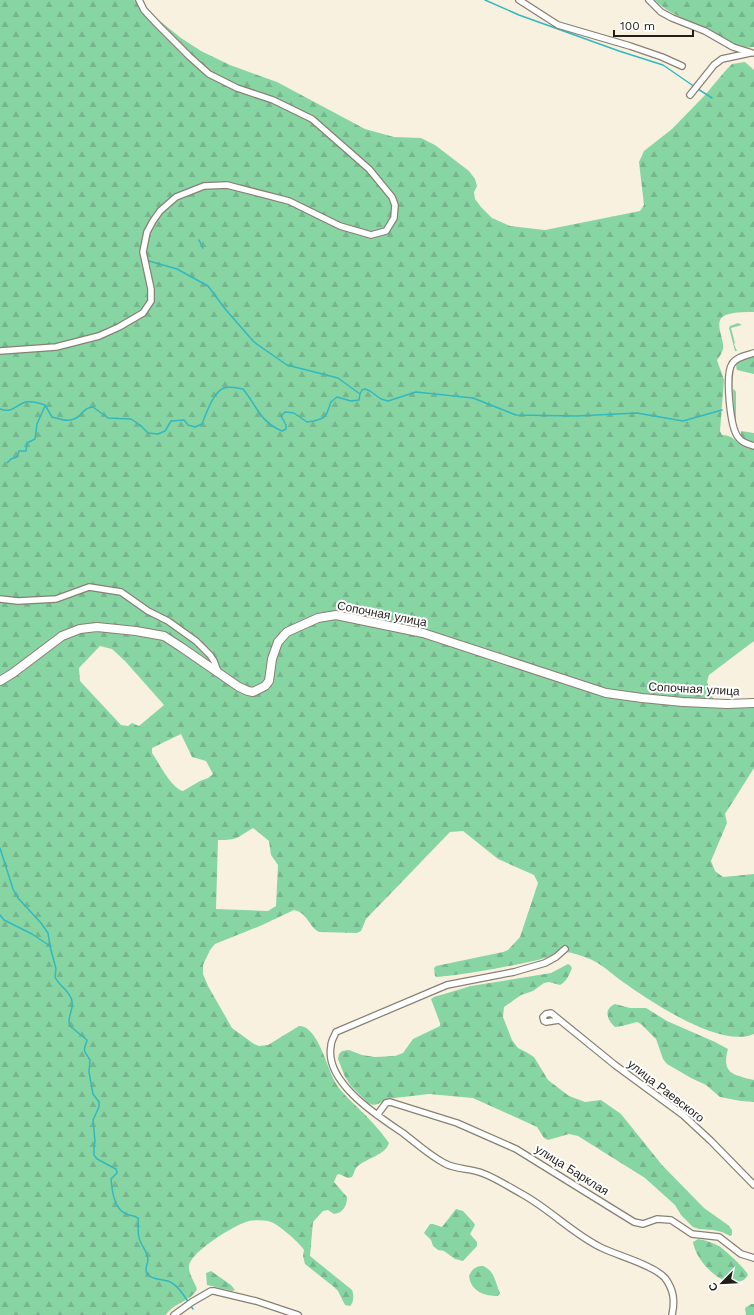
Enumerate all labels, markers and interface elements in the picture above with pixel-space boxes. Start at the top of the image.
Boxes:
scale bar [614,12,693,38]
text: 100 m [620,19,655,33]
street label: Сопочная улица [336,598,429,630]
street label: Сопочная улица [648,680,740,698]
street label: улица Раевского [625,1057,707,1125]
street label: улица Барклая [533,1142,611,1198]
north arrow [702,1263,742,1303]
text: С [706,1281,721,1293]

